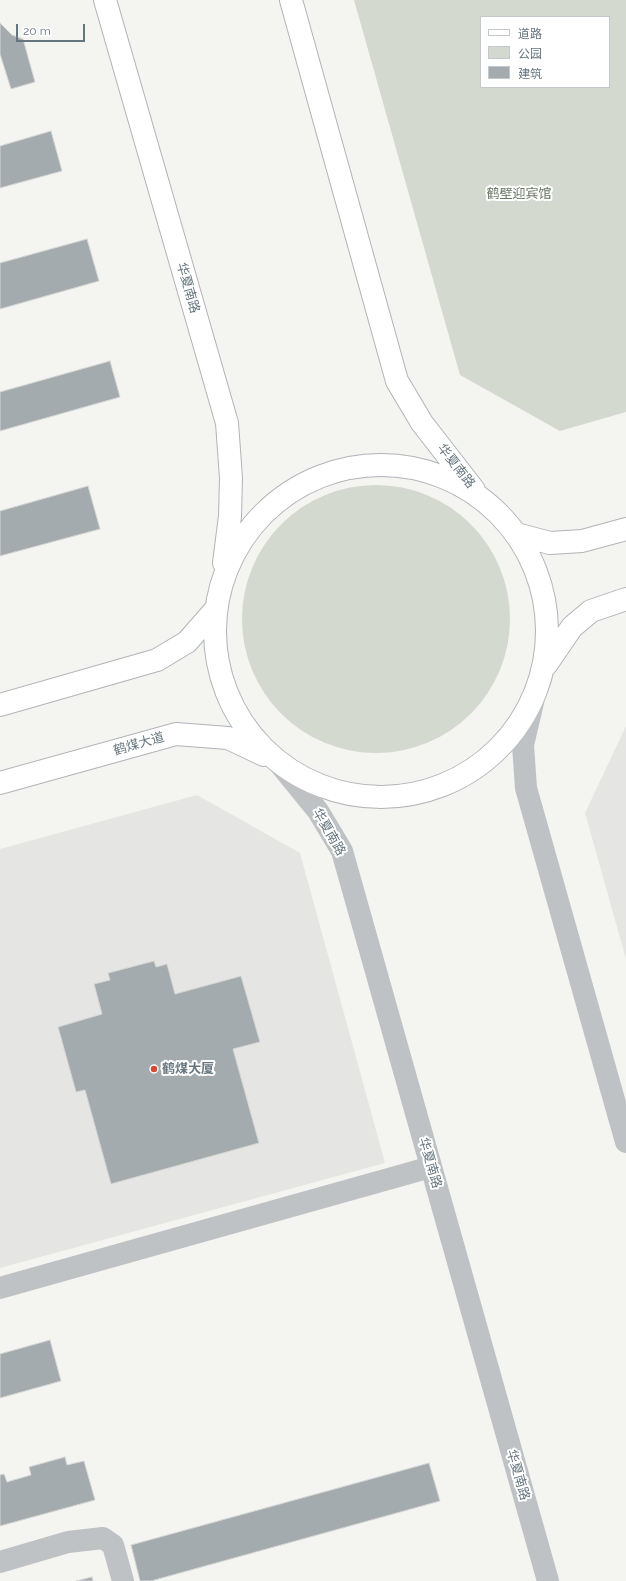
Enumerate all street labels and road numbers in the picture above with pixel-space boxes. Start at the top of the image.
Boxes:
street label: 华夏南路 [173,261,203,315]
street label: 华夏南路 [434,441,478,491]
street label: 鹤煤大道 [112,729,166,759]
street label: 华夏南路 [309,806,349,858]
street label: 华夏南路 [415,1136,445,1190]
street label: 华夏南路 [503,1448,533,1502]

